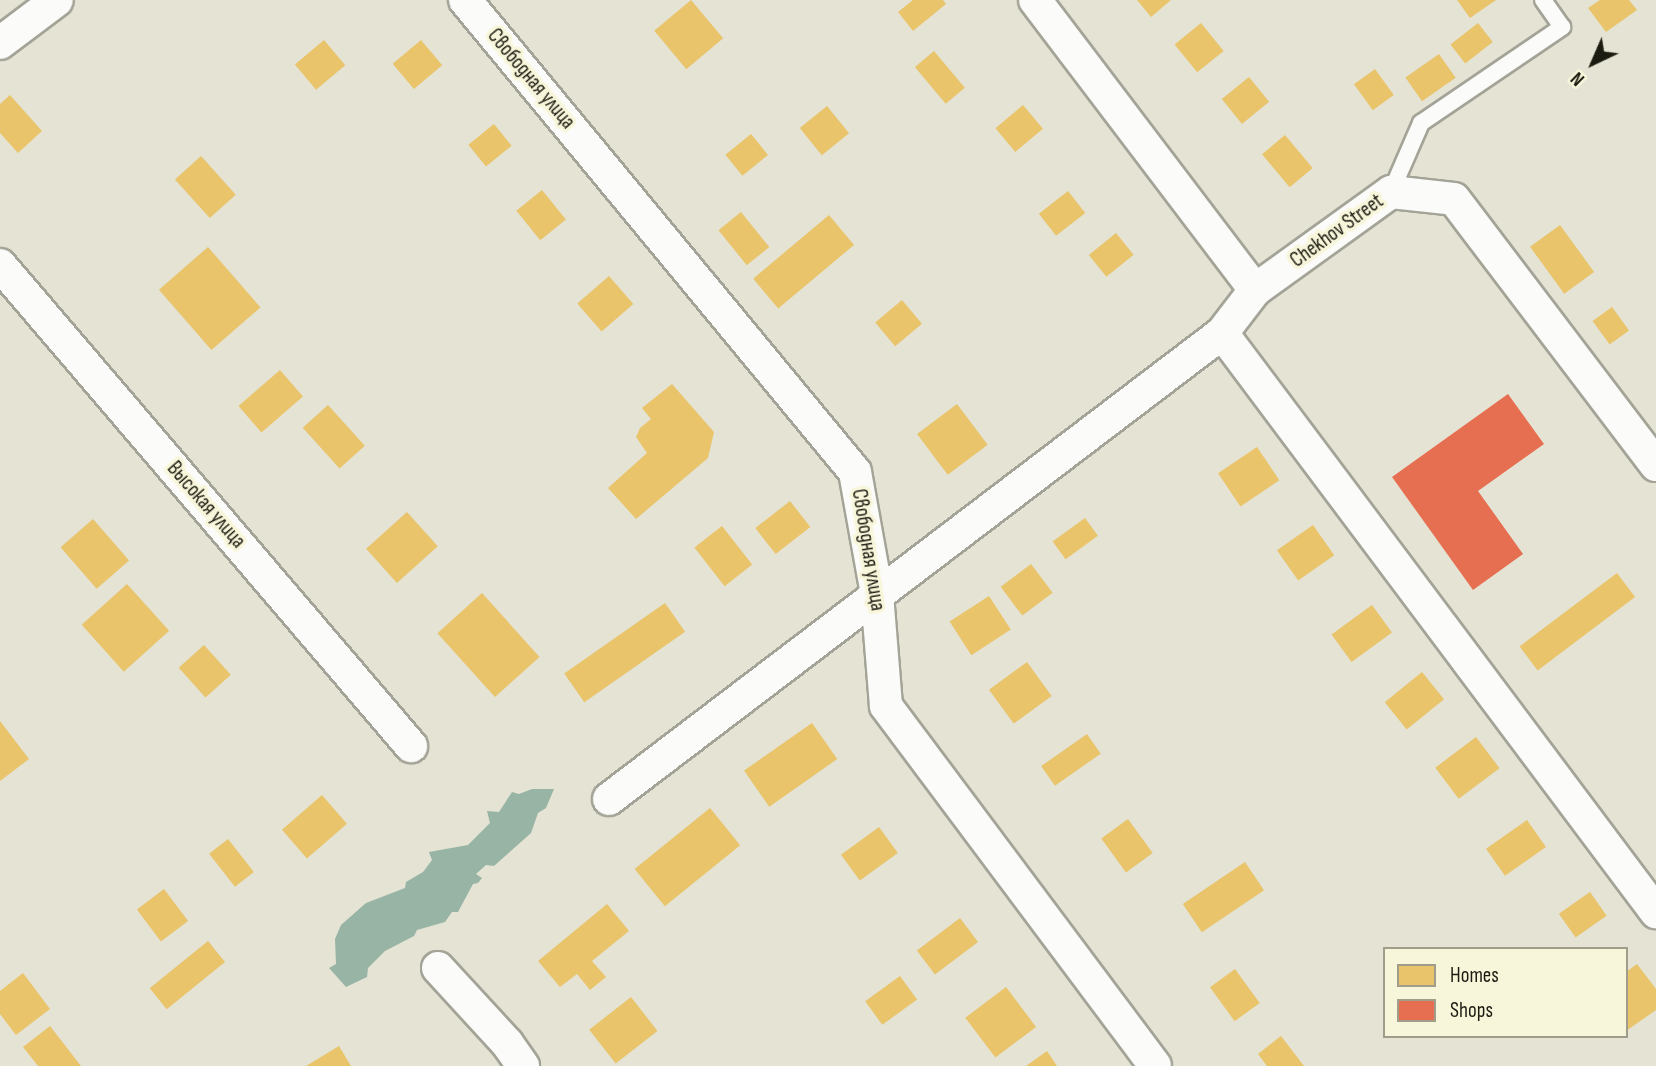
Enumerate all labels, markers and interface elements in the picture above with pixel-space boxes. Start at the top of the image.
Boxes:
street label: Свободная улица [482,24,580,134]
north arrow [1558,28,1628,98]
text: N [1566,67,1590,90]
street label: Chekhov Street [1286,189,1388,273]
street label: Высокая улица [161,456,251,554]
street label: Свободная улица [846,487,890,613]
legend [1383,947,1628,1038]
text: Homes [1450,963,1499,988]
text: Shops [1450,998,1493,1023]

